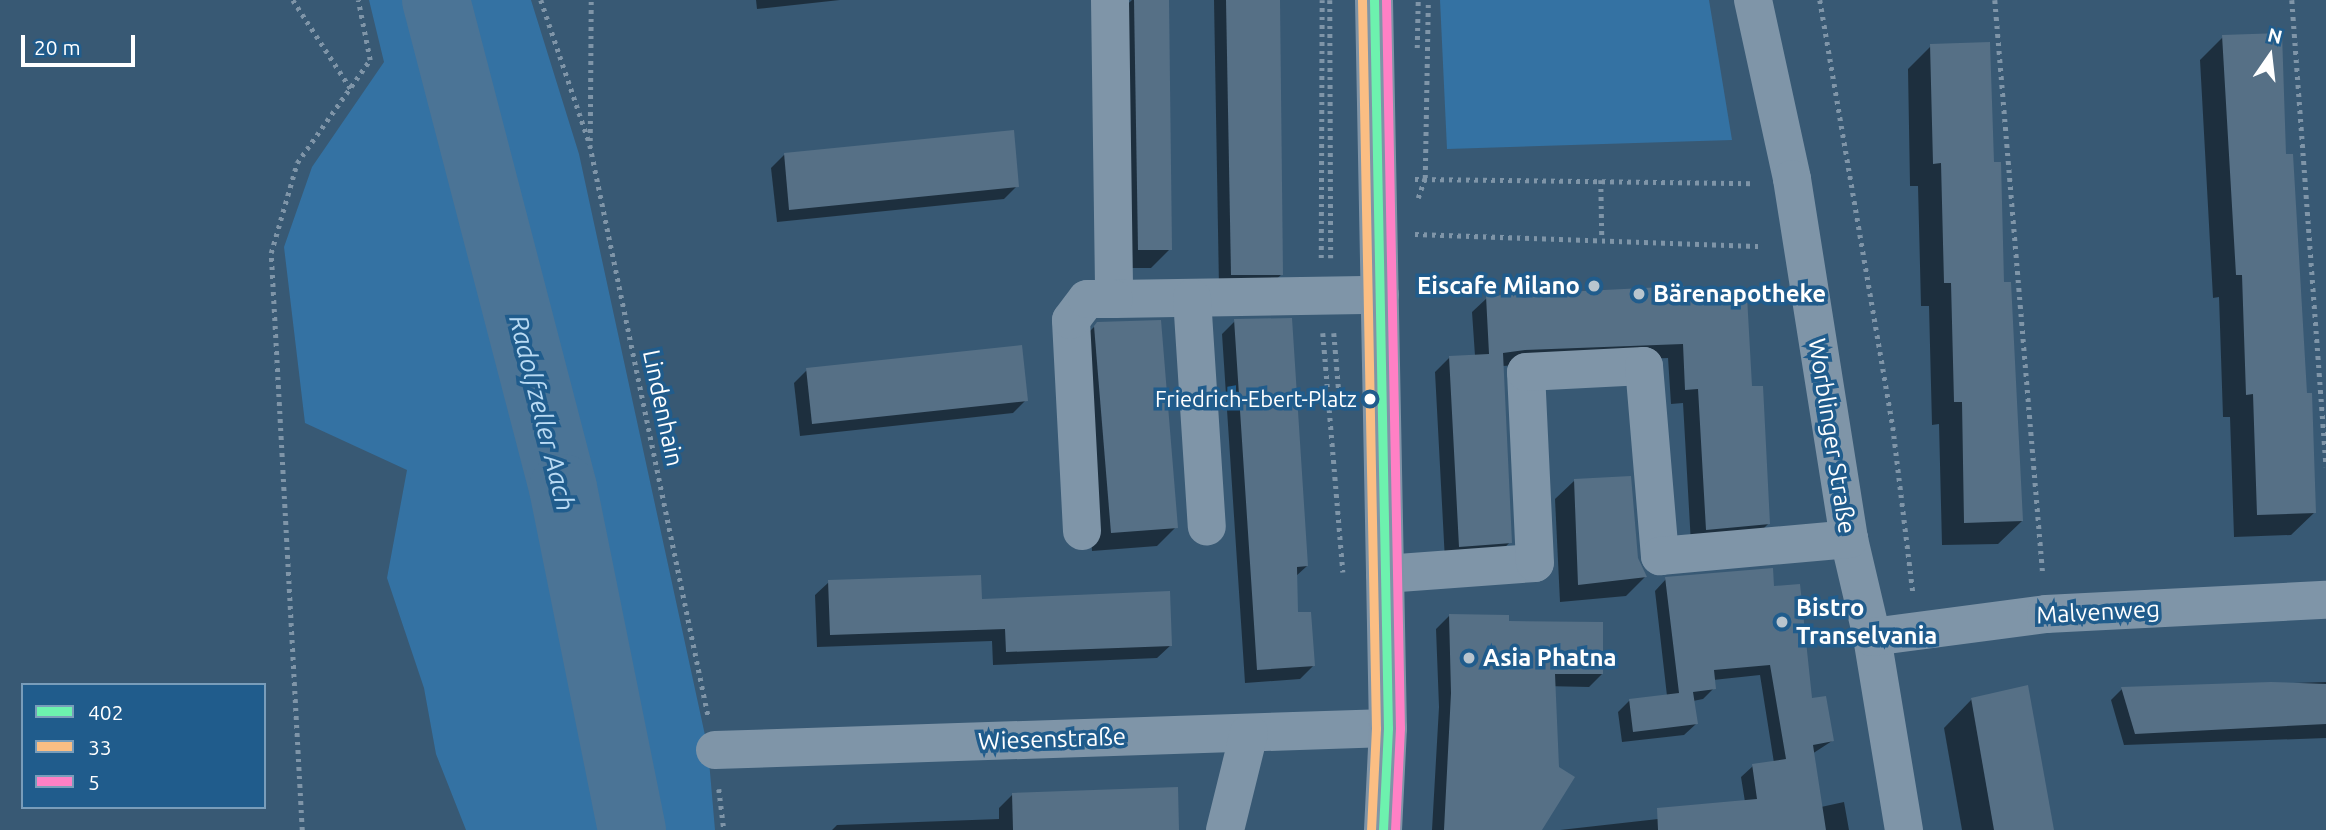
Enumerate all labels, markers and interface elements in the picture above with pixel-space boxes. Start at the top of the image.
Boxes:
scale bar [24,21,138,65]
north arrow [2235,21,2305,91]
text: N [2266,23,2285,48]
text: 20 m [34,35,81,59]
place label: Eiscafe Milano [1417,272,1580,300]
marker: Eiscafe Milano [1586,278,1602,294]
place label: Bärenapotheke [1653,280,1826,308]
marker: Bärenapotheke [1631,286,1647,302]
water label: Radolfzeller Aach [503,312,581,514]
street label: Worblinger Straße [1802,336,1862,536]
street label: Lindenhain [637,347,689,469]
place label: Friedrich-Ebert-Platz [1155,386,1357,412]
marker: Friedrich-Ebert-Platz [1363,392,1377,406]
place label: Bistro Transelvania [1796,594,1937,650]
street label: Malvenweg [2035,594,2161,630]
marker: Bistro Transelvania [1774,614,1790,630]
place label: Asia Phatna [1483,644,1617,672]
marker: Asia Phatna [1461,650,1477,666]
legend [21,683,266,809]
text: 402 [88,700,124,724]
street label: Wiesenstraße [977,722,1127,756]
text: 33 [88,735,112,759]
text: 5 [88,770,100,794]

